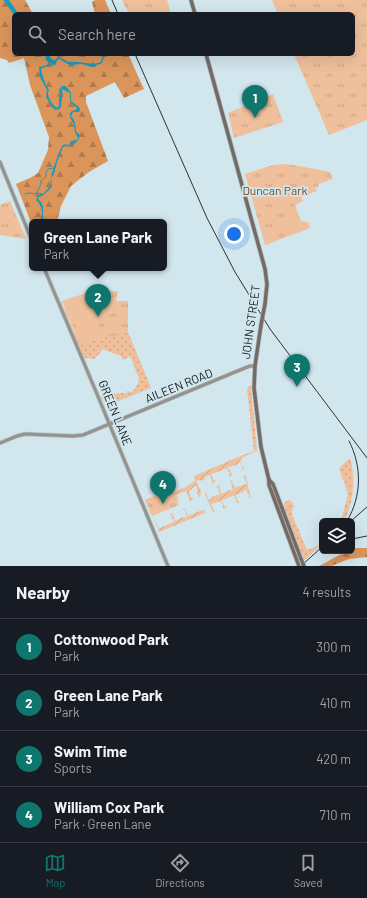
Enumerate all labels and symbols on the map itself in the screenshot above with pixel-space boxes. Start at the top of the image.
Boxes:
pin: 1 [242,85,268,118]
park label: Duncan Park [243,183,307,197]
your location [224,224,244,244]
pin: 2 [85,284,111,317]
street label: JOHN STREET [238,284,262,360]
pin: 3 [284,354,310,387]
street label: AILEEN ROAD [143,365,215,405]
street label: GREEN LANE [96,378,135,447]
pin: 4 [150,471,176,504]

